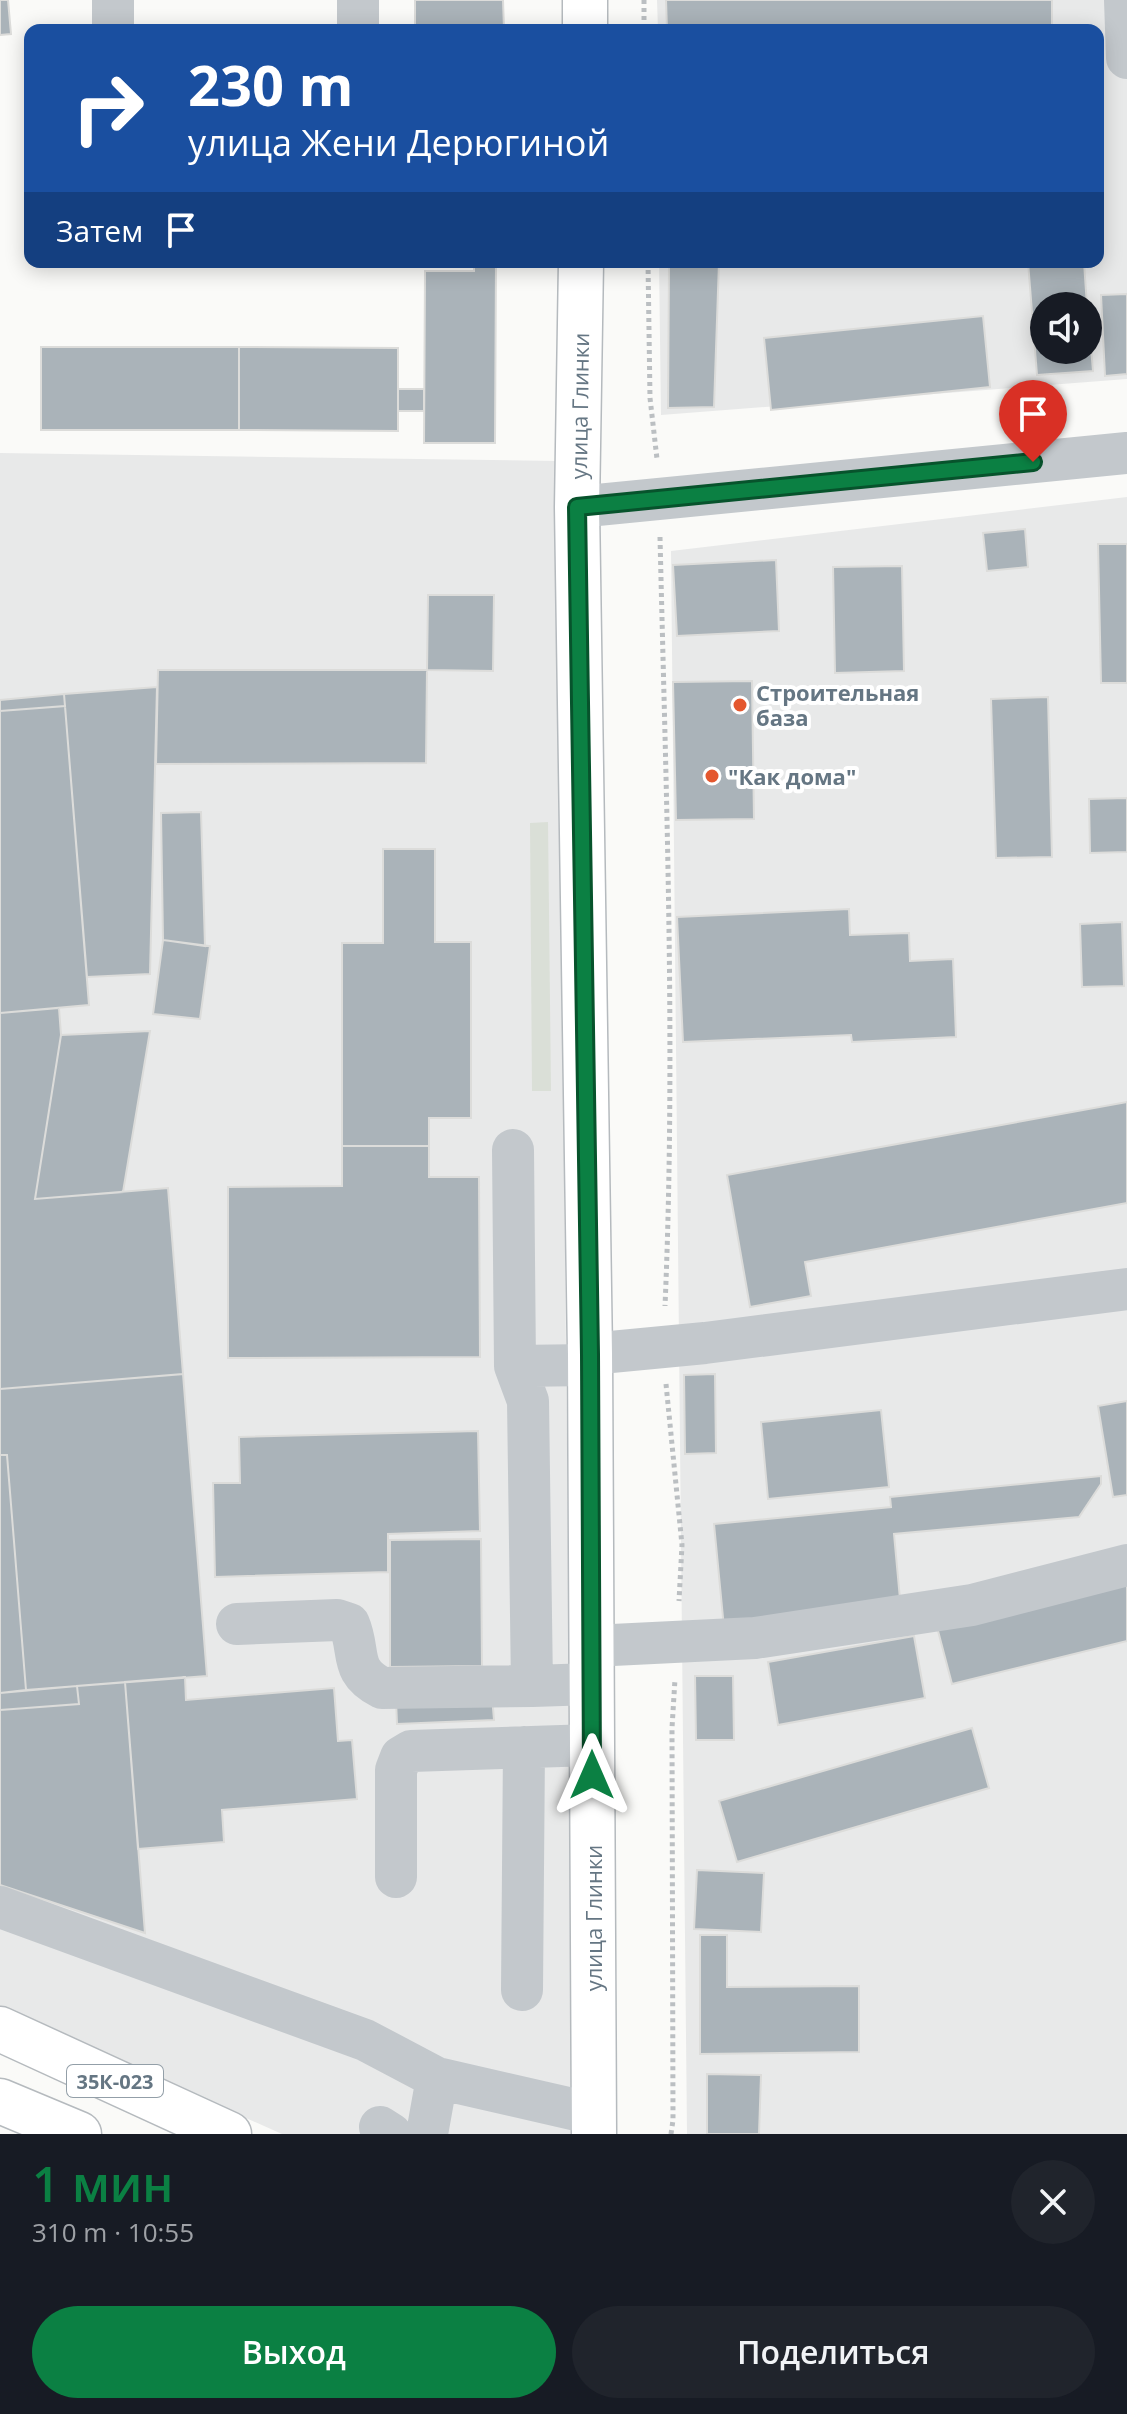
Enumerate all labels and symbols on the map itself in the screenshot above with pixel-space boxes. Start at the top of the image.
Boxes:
street label: улица Глинки [563,332,595,480]
pin [999,380,1067,462]
place label: Строительная база [756,677,919,732]
marker: Строительная база [731,696,749,714]
place label: "Как дома" [728,761,856,791]
marker: "Как дома" [703,767,721,785]
position arrow [550,1733,634,1817]
street label: улица Глинки [578,1845,608,1991]
road number: 35К-023 [67,2065,163,2097]

